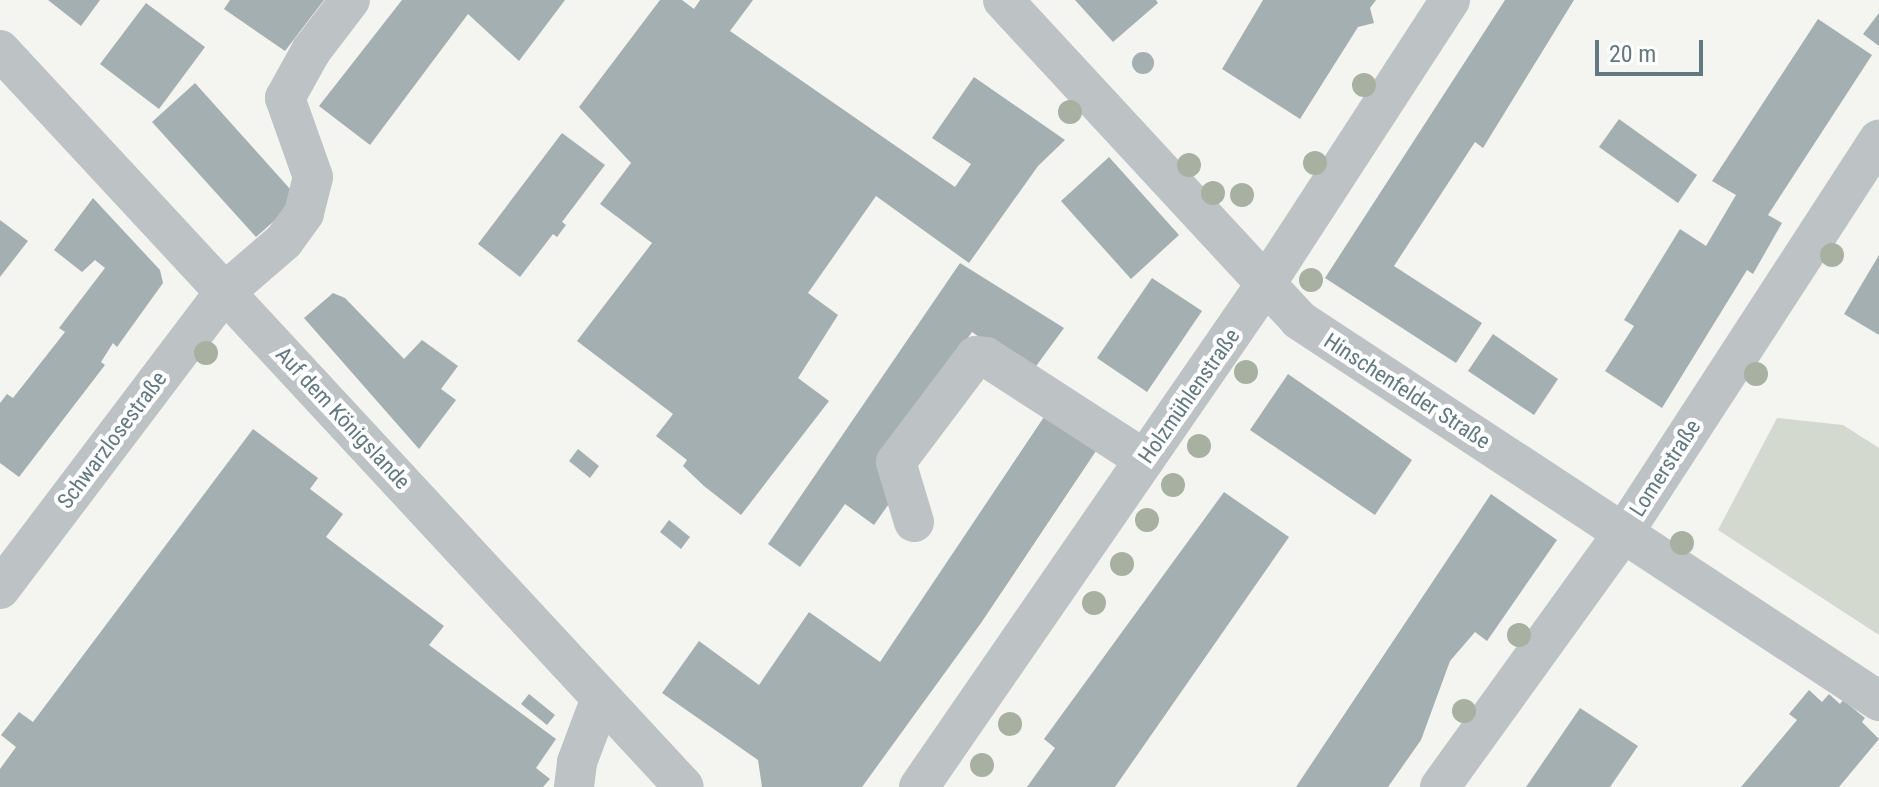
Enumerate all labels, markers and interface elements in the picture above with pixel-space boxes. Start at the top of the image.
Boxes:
scale bar [1599,24,1707,74]
text: 20 m [1609,40,1656,68]
street label: Holzmühlenstraße [1133,324,1245,468]
street label: Hinschenfelder Straße [1319,327,1495,455]
street label: Auf dem Königslande [270,341,416,495]
street label: Schwarzlosestraße [52,366,172,514]
street label: Lomerstraße [1624,415,1706,521]

